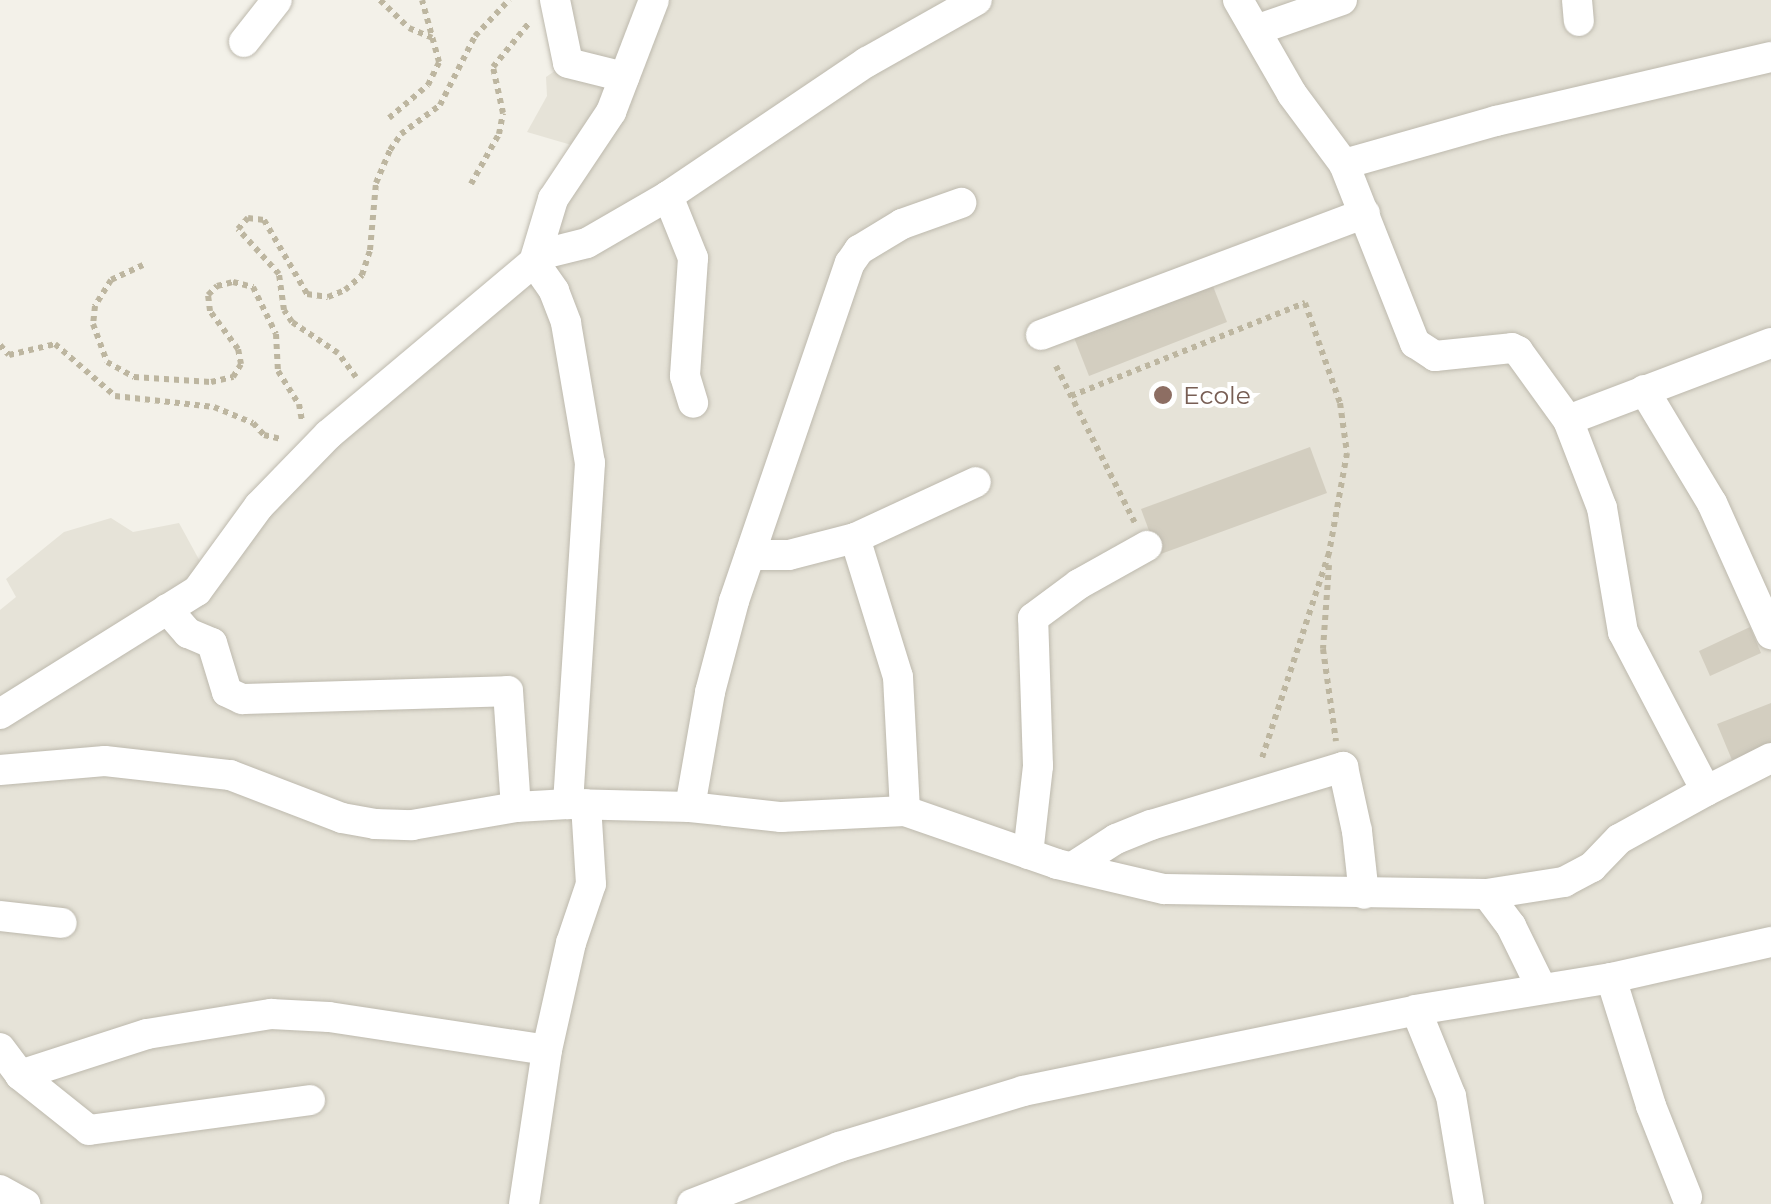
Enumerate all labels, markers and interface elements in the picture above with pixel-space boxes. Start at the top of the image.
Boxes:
place label: Ecole [1183,380,1251,410]
marker: Ecole [1152,384,1174,406]

